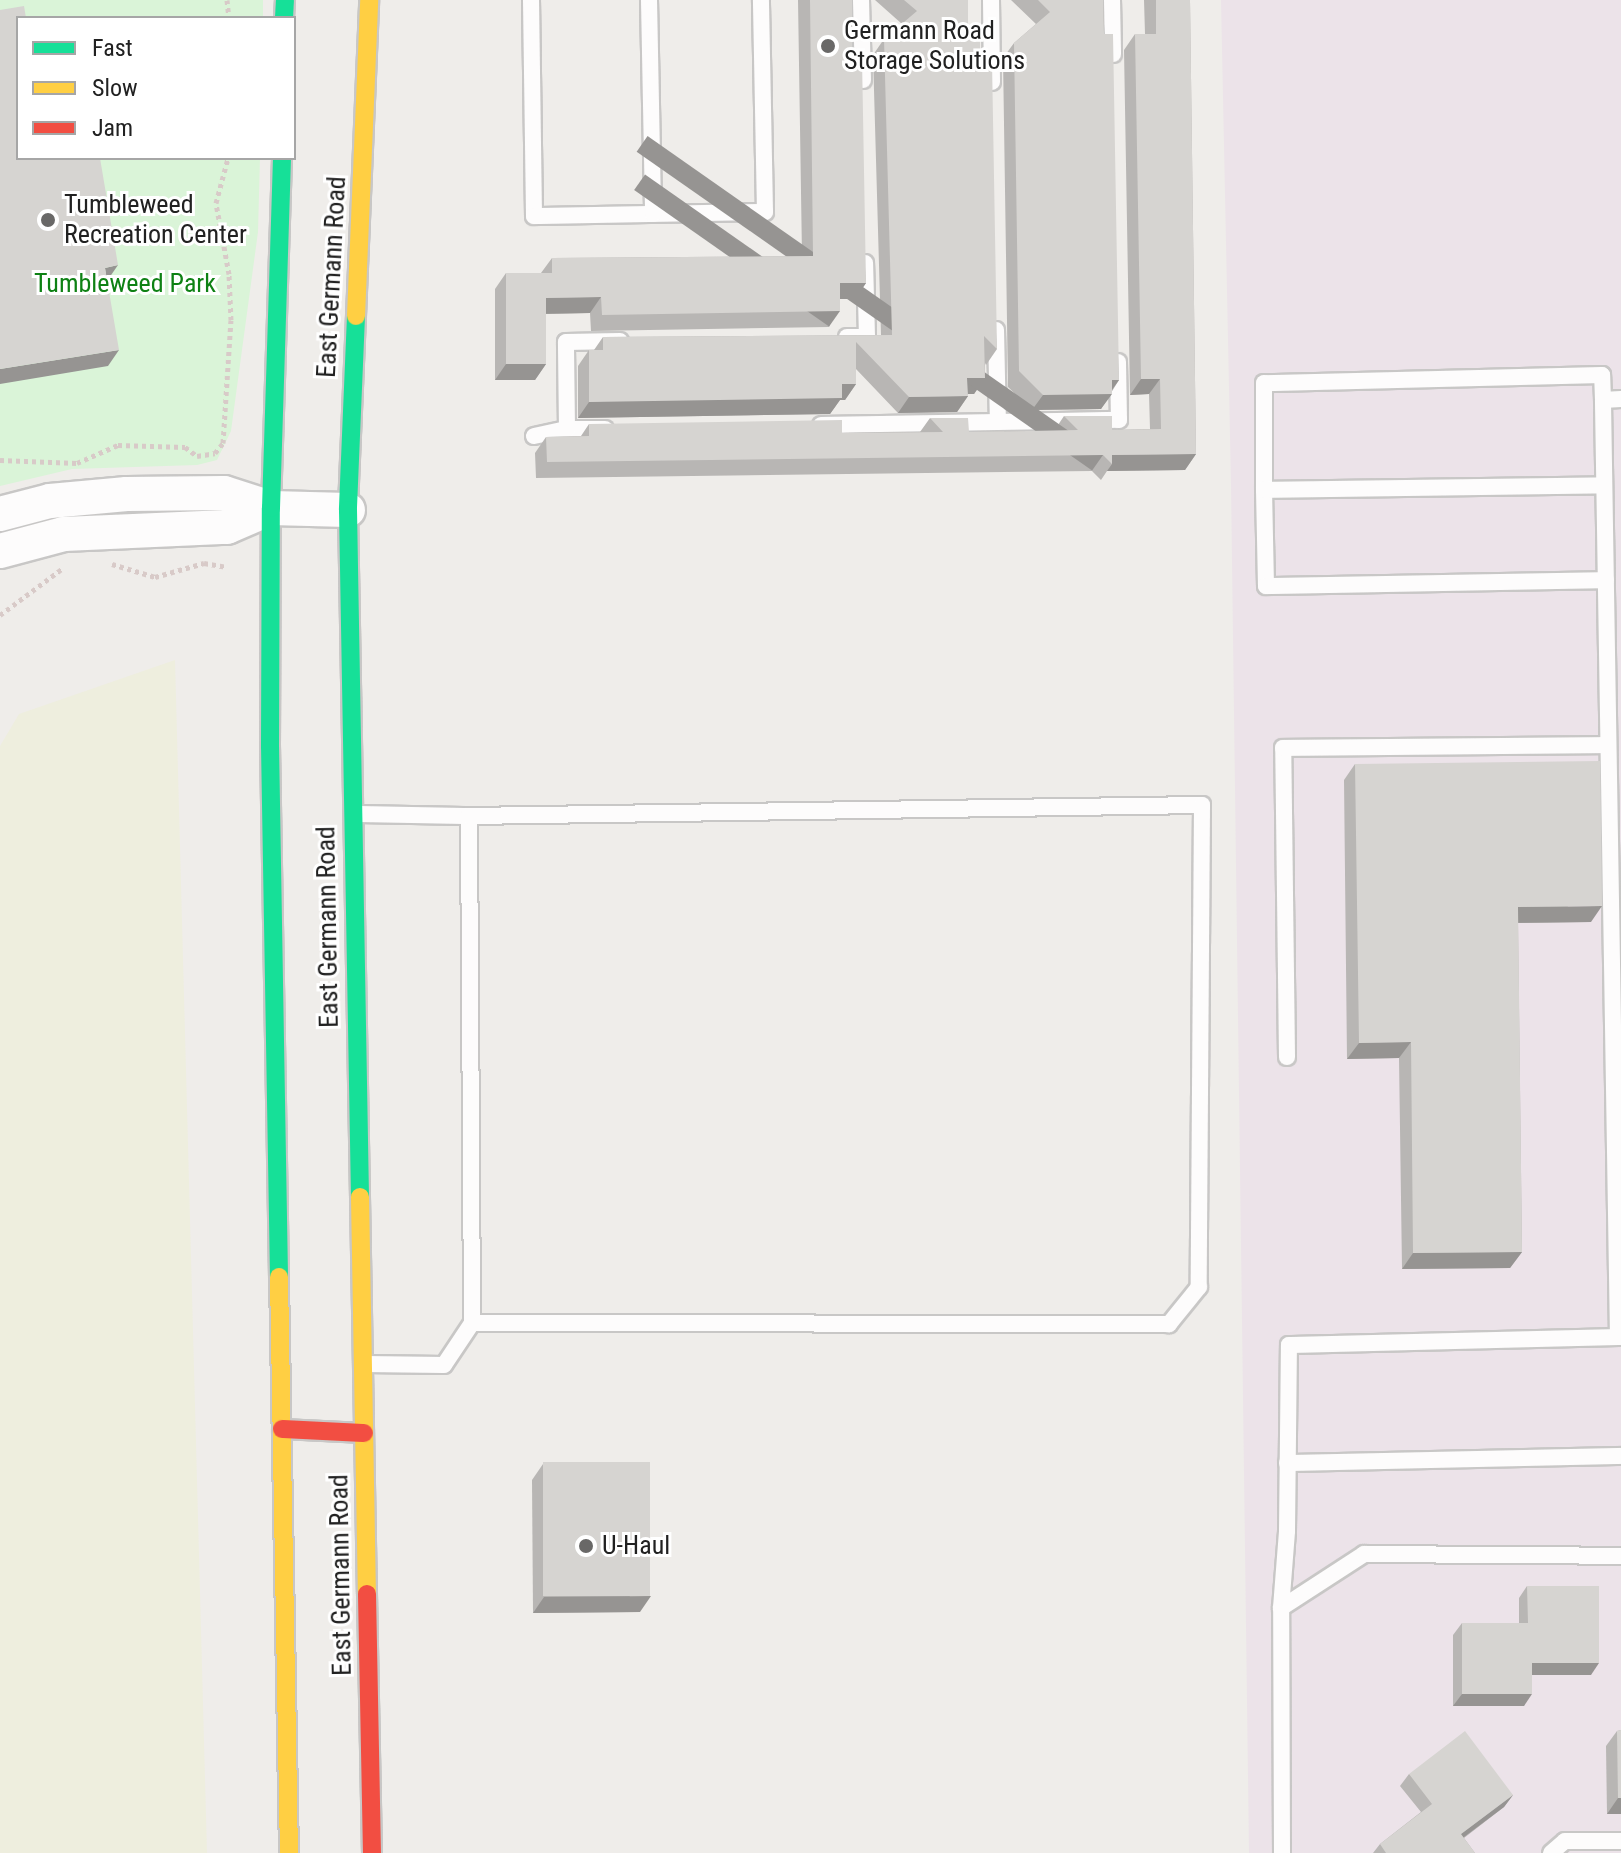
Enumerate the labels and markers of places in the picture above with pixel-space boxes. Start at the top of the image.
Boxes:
place label: Germann Road Storage Solutions [844,15,1025,76]
marker: Germann Road Storage Solutions [819,37,837,55]
place label: Tumbleweed Recreation Center [64,189,247,250]
marker: Tumbleweed Recreation Center [39,211,57,229]
place label: U-Haul [602,1530,670,1562]
marker: U-Haul [577,1537,595,1555]

